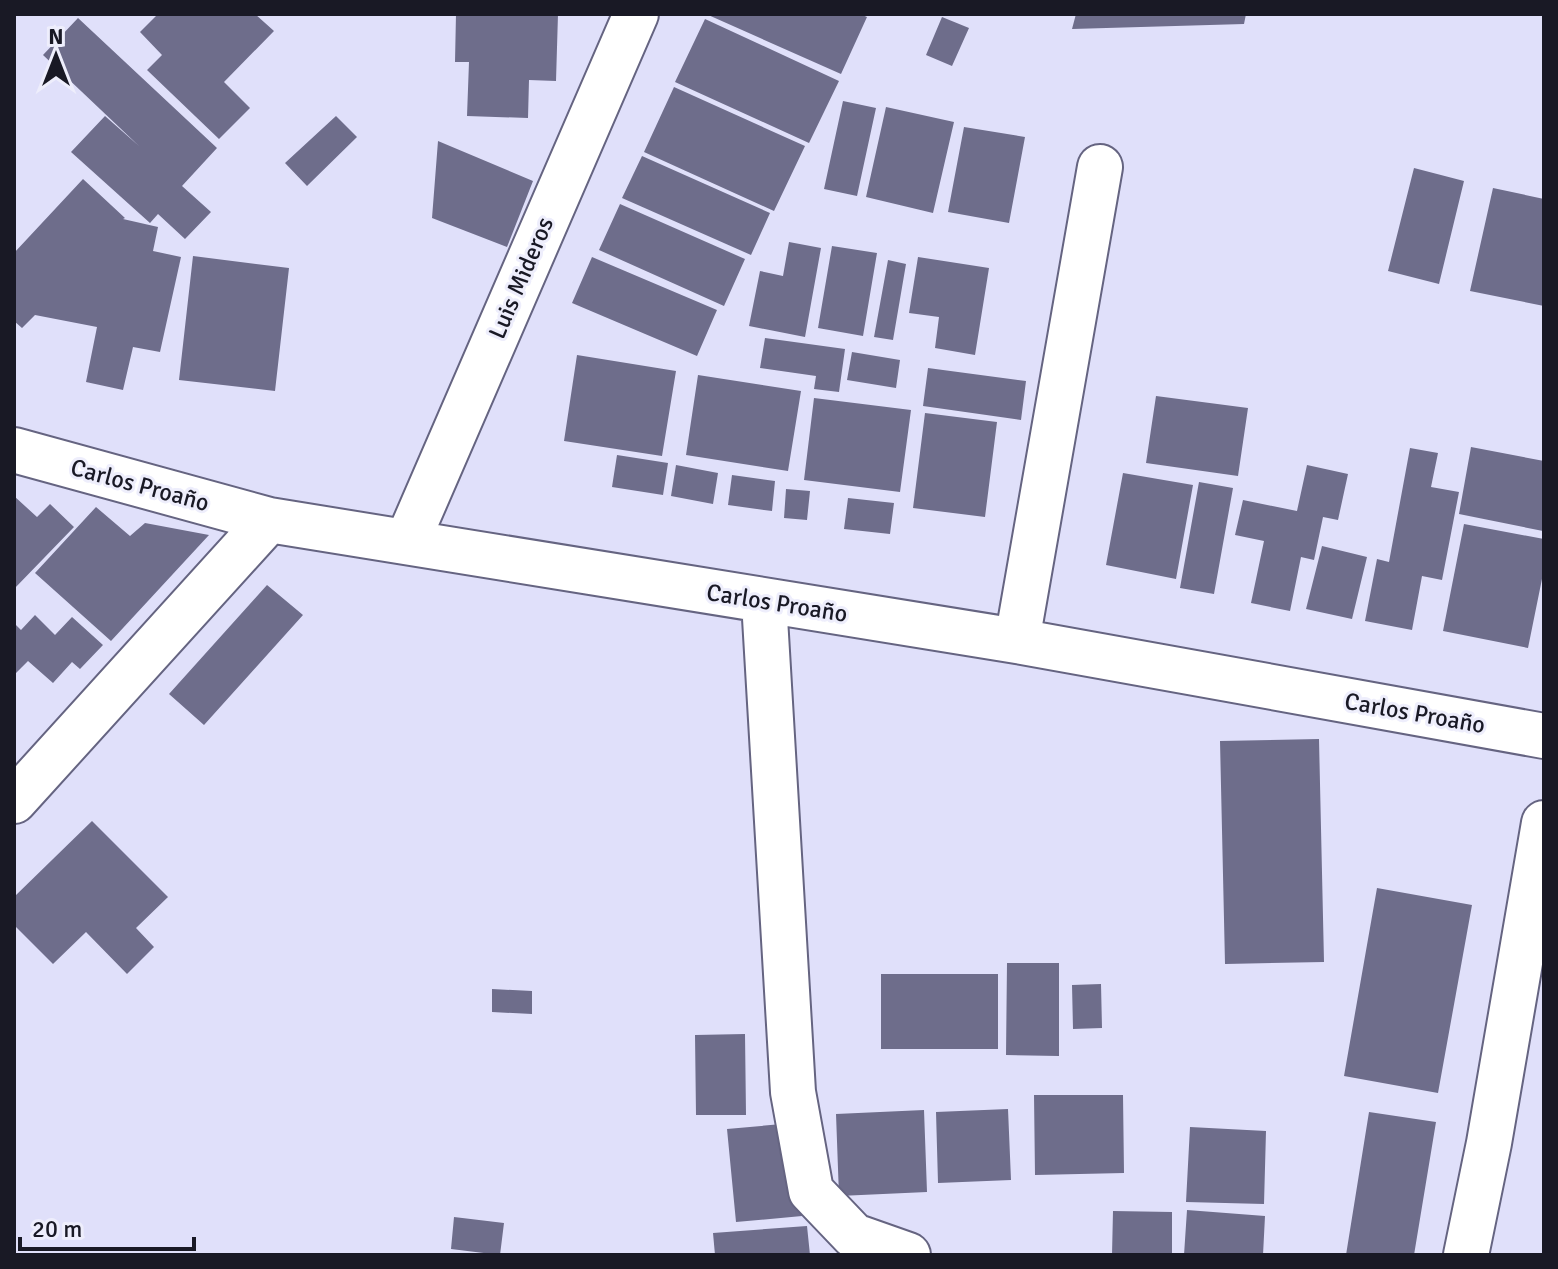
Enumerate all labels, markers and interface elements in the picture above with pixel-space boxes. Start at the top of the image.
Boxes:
north arrow [16,16,96,96]
text: N [48,23,64,50]
street label: Luis Mideros [482,213,560,343]
street label: Carlos Proaño [67,452,213,518]
street label: Carlos Proaño [704,577,850,629]
street label: Carlos Proaño [1342,686,1488,740]
scale bar [20,1201,194,1251]
text: 20 m [32,1214,82,1244]

